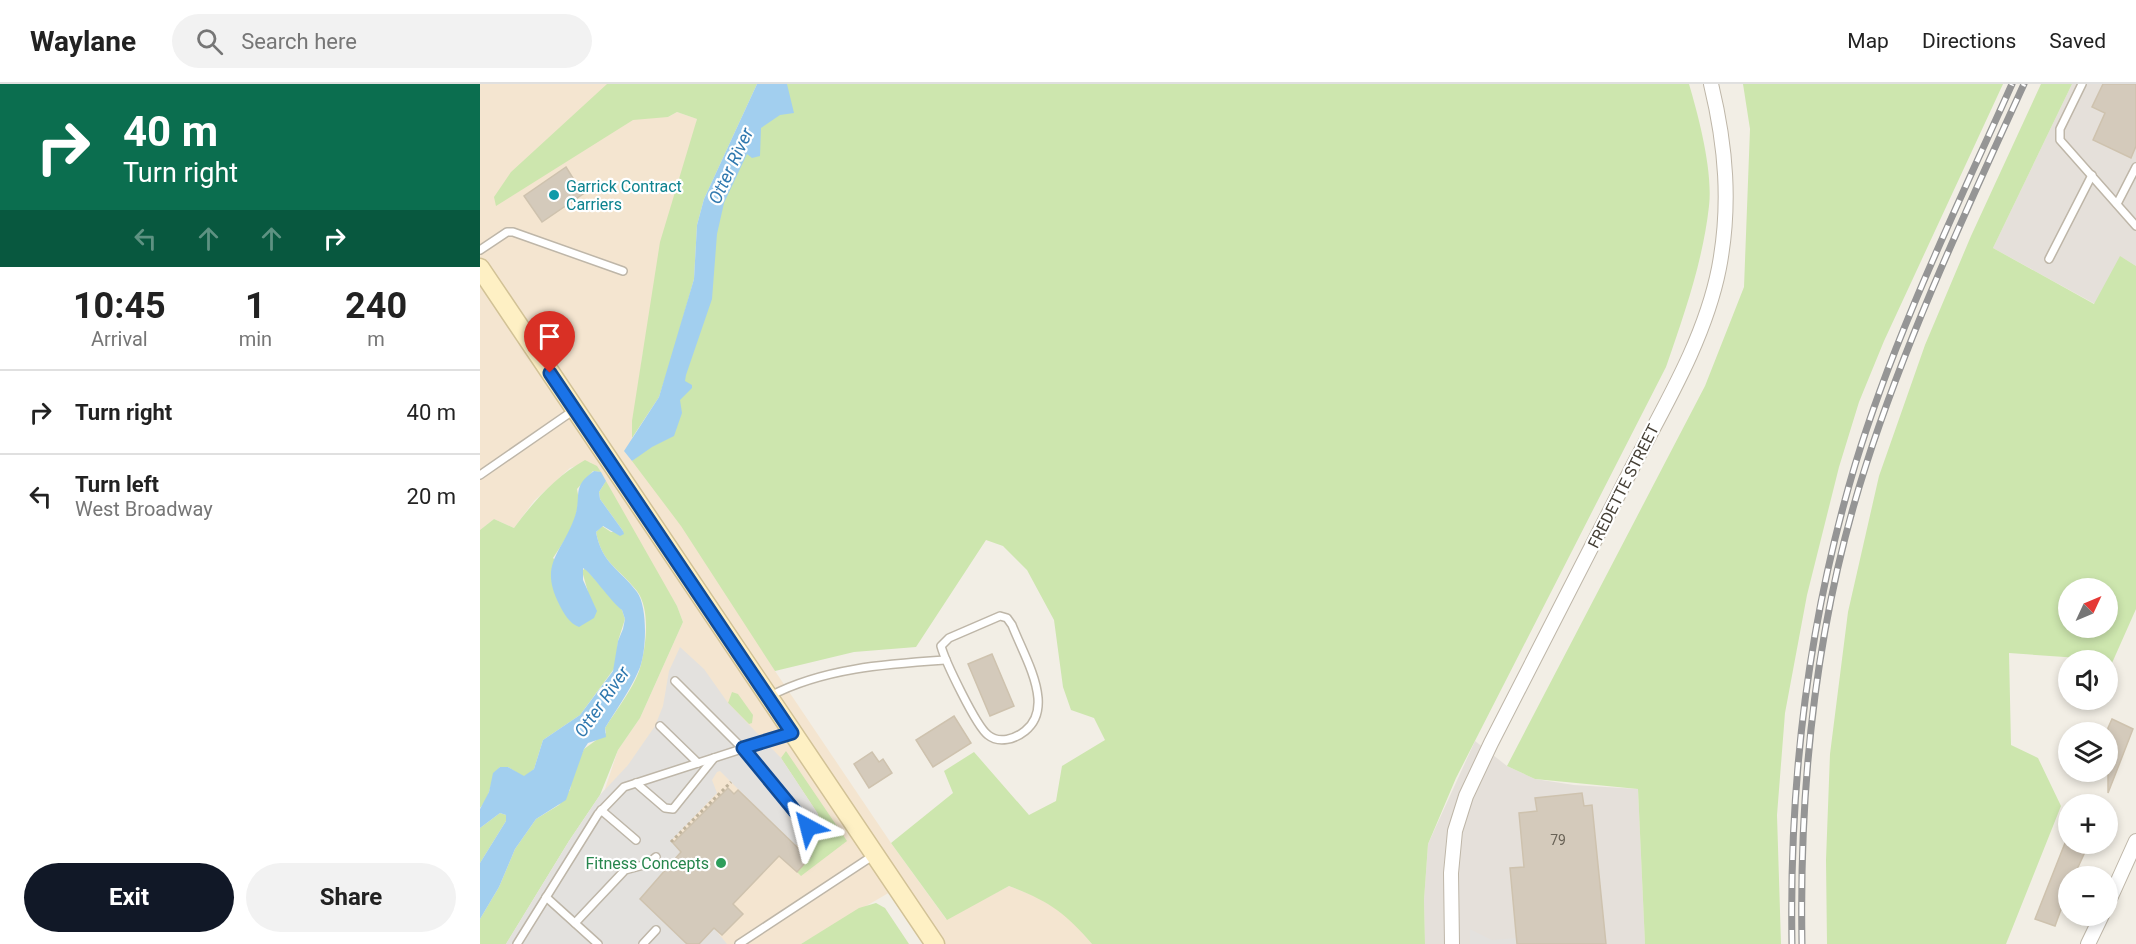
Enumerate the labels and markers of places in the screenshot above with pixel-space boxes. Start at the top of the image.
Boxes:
place label: Garrick Contract Carriers [566,177,682,214]
marker: Garrick Contract Carriers [547,188,561,202]
pin [524,311,575,373]
place label: Fitness Concepts [586,854,709,873]
marker: Fitness Concepts [714,856,728,870]

